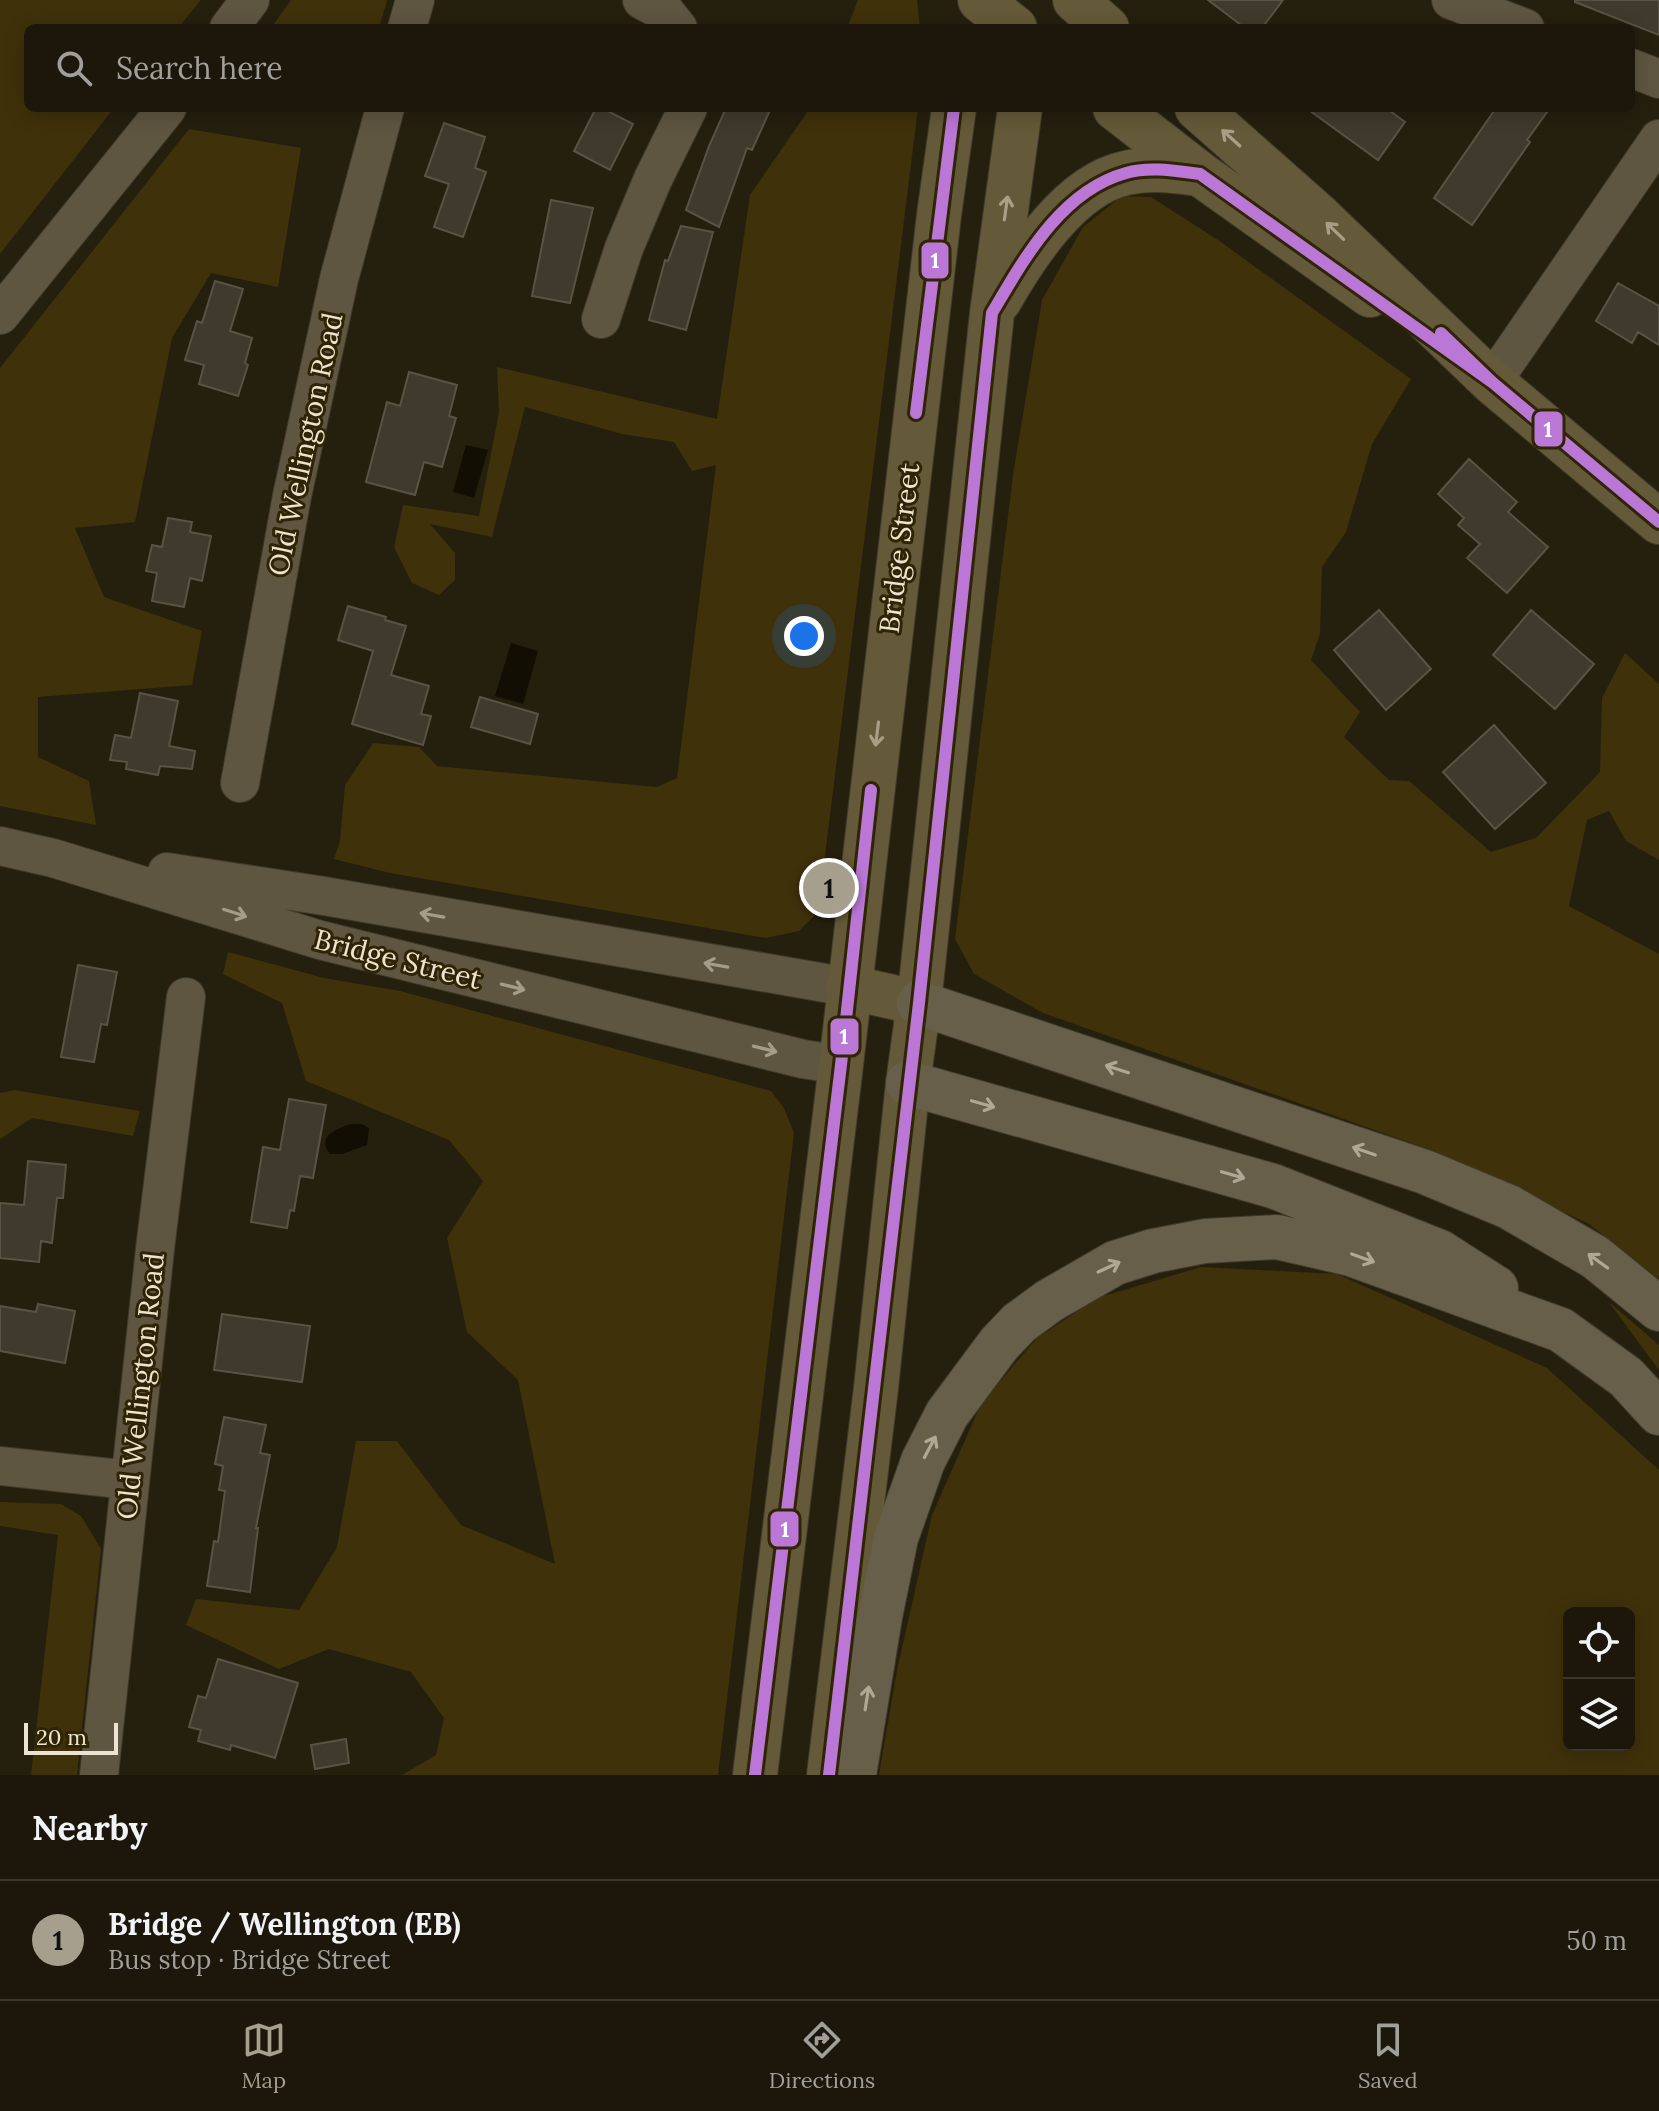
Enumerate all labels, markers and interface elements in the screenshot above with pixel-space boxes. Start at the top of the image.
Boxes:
search box [24,24,1635,112]
icon: search [52,46,96,90]
text: Search here [116,49,283,87]
one-way arrow [1221,129,1241,147]
one-way arrow [999,196,1014,221]
one-way arrow [1325,222,1345,241]
line badge: 1 [920,241,950,280]
text: 1 [931,246,940,274]
street label: Old Wellington Road [260,309,350,579]
line badge: 1 [1533,410,1564,448]
text: 1 [1544,415,1553,443]
street label: Bridge Street [871,461,927,635]
your location [784,616,824,656]
one-way arrow [870,720,885,747]
pin: 1 [803,858,855,918]
one-way arrow [222,906,247,921]
one-way arrow [420,906,446,921]
street label: Bridge Street [311,921,486,997]
one-way arrow [704,956,729,971]
one-way arrow [499,981,525,996]
line badge: 1 [829,1017,860,1056]
text: 1 [840,1022,849,1050]
one-way arrow [752,1043,778,1058]
one-way arrow [1105,1060,1130,1075]
one-way arrow [969,1097,995,1112]
one-way arrow [1351,1142,1376,1157]
one-way arrow [1220,1168,1246,1183]
street label: Old Wellington Road [108,1251,172,1521]
one-way arrow [1350,1252,1375,1266]
one-way arrow [1588,1253,1609,1270]
one-way arrow [1097,1259,1121,1274]
one-way arrow [922,1436,938,1459]
line badge: 1 [769,1510,800,1548]
text: 1 [781,1515,790,1543]
map controls [1563,1607,1635,1751]
button: locate [1563,1607,1635,1679]
button: layers [1563,1679,1635,1751]
one-way arrow [860,1686,875,1711]
scale bar [24,1719,118,1755]
text: 20 m [36,1723,87,1751]
text: Nearby [32,1806,148,1849]
text: Bridge / Wellington (EB) [108,1905,461,1943]
text: 1 [53,1924,63,1957]
text: 50 m [1567,1924,1627,1957]
text: Bus stop · Bridge Street [108,1943,390,1976]
tab: Map [241,2018,286,2094]
tab: Directions [769,2018,875,2094]
tab: Saved [1358,2018,1418,2094]

